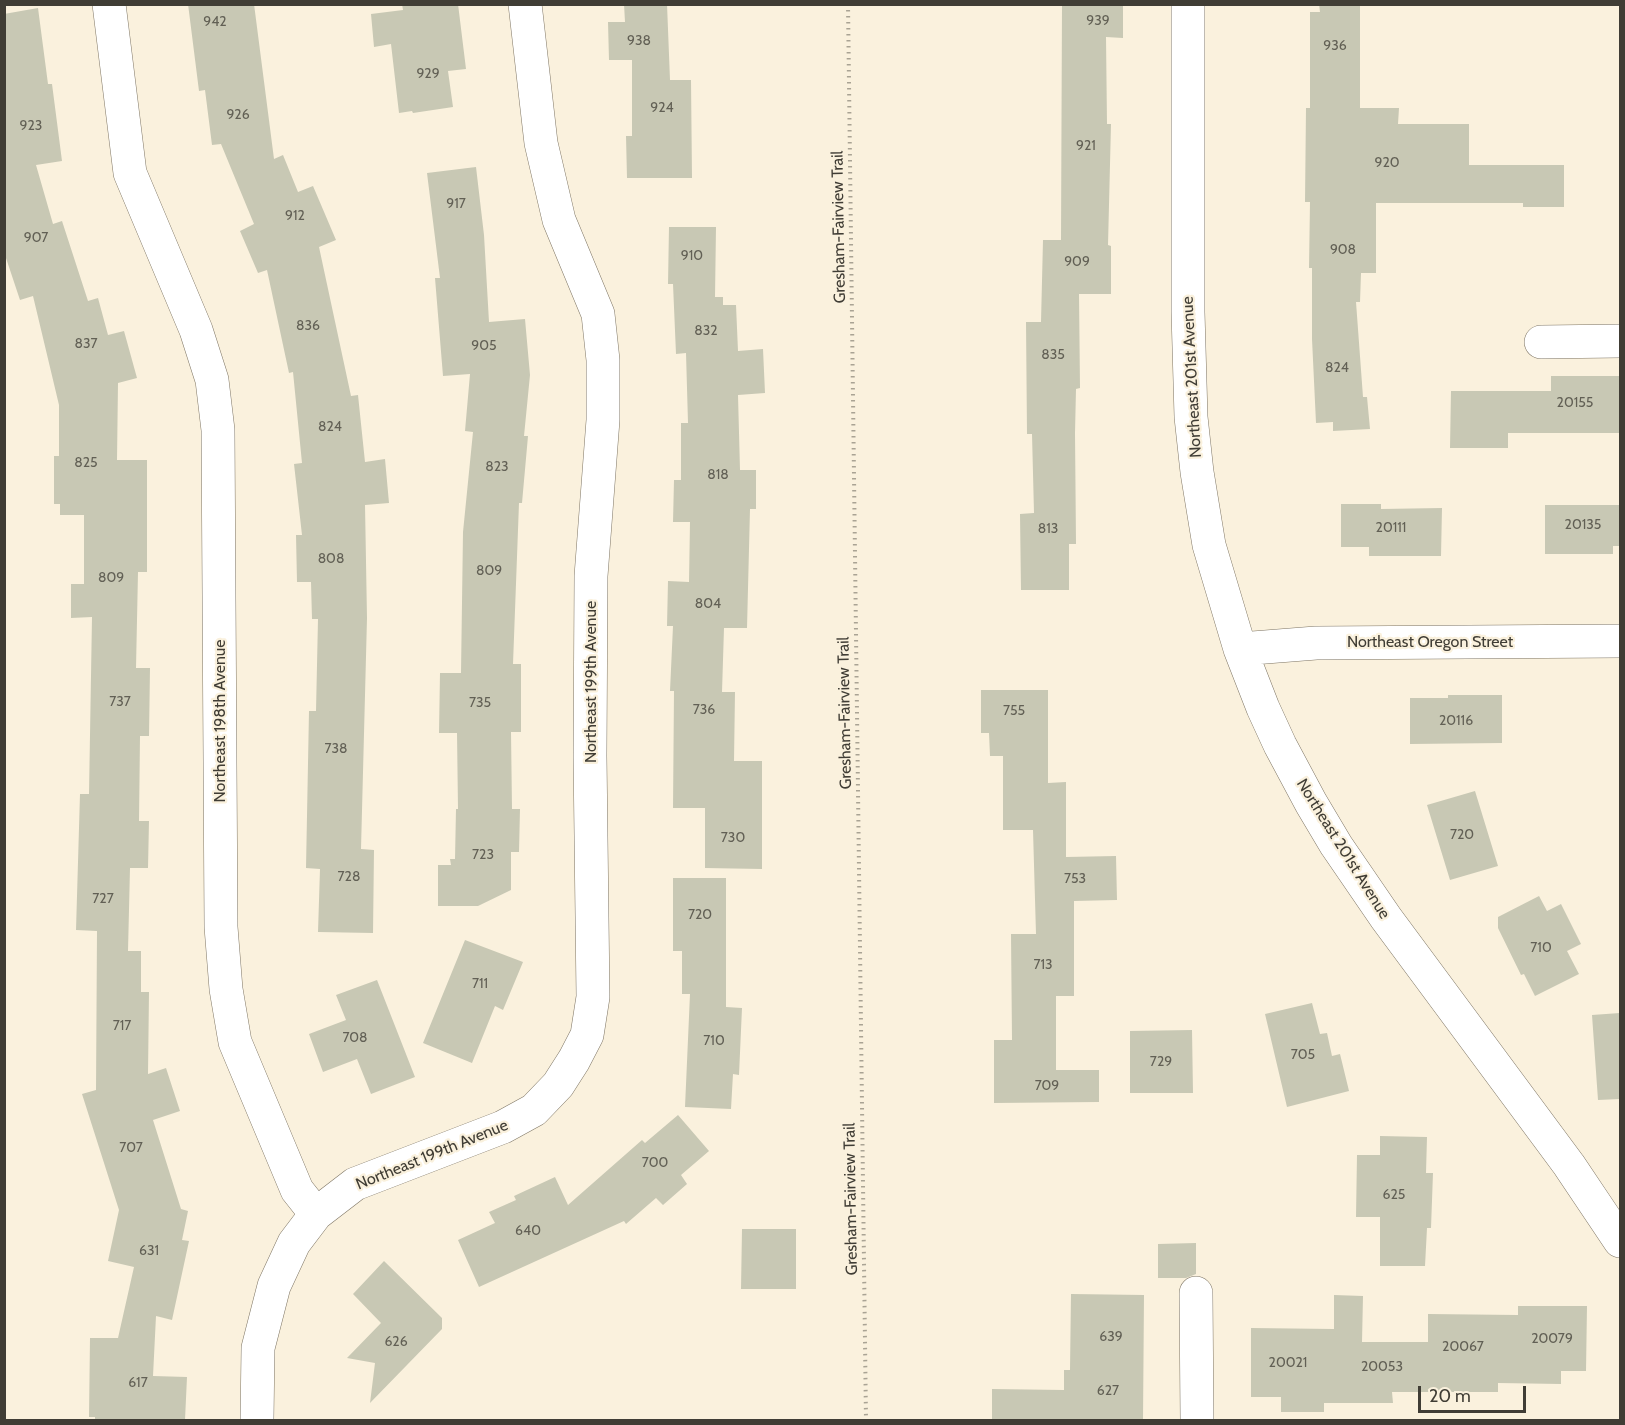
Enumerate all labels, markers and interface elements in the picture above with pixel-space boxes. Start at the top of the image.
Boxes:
house number: 939 [1086,13,1110,29]
house number: 942 [203,14,227,30]
house number: 938 [627,33,651,49]
house number: 936 [1323,38,1347,54]
house number: 929 [416,66,440,82]
house number: 924 [650,100,674,116]
house number: 926 [226,107,250,123]
house number: 923 [20,118,42,134]
house number: 921 [1076,138,1096,154]
street label: Gresham-Fairview Trail [828,151,850,303]
house number: 920 [1374,155,1400,171]
house number: 917 [446,196,466,212]
house number: 912 [285,208,305,224]
house number: 907 [24,230,48,246]
house number: 908 [1330,242,1356,258]
house number: 910 [681,248,703,264]
house number: 909 [1064,254,1090,270]
street label: Northeast 201st Avenue [1178,296,1206,458]
house number: 836 [296,318,320,334]
house number: 832 [694,323,718,339]
house number: 837 [74,336,98,352]
house number: 905 [471,338,497,354]
house number: 835 [1041,347,1065,363]
house number: 824 [1325,360,1349,376]
house number: 20155 [1557,395,1593,411]
house number: 824 [318,419,342,435]
house number: 825 [74,455,98,471]
house number: 823 [485,459,509,475]
house number: 818 [707,467,729,483]
house number: 20135 [1565,517,1601,533]
house number: 20111 [1376,520,1406,536]
house number: 813 [1038,521,1058,537]
house number: 808 [318,551,344,567]
house number: 809 [476,563,502,579]
house number: 809 [98,570,124,586]
house number: 804 [695,596,721,612]
street label: Northeast 199th Avenue [581,601,601,763]
street label: Northeast Oregon Street [1347,632,1513,652]
street label: Gresham-Fairview Trail [834,637,856,789]
street label: Northeast 198th Avenue [210,640,230,802]
house number: 737 [109,694,131,710]
house number: 735 [469,695,491,711]
house number: 736 [693,702,715,718]
house number: 755 [1003,703,1025,719]
house number: 20116 [1439,713,1473,729]
house number: 738 [324,741,348,757]
street label: Northeast 201st Avenue [1292,775,1394,923]
house number: 720 [1450,827,1474,843]
house number: 730 [721,830,745,846]
house number: 723 [472,847,494,863]
house number: 728 [338,869,360,885]
house number: 753 [1064,871,1086,887]
house number: 727 [92,891,114,907]
house number: 720 [688,907,712,923]
house number: 710 [1530,940,1552,956]
house number: 713 [1033,957,1053,973]
house number: 711 [472,976,488,992]
house number: 717 [113,1018,131,1034]
house number: 708 [342,1030,368,1046]
house number: 710 [703,1033,725,1049]
house number: 705 [1291,1047,1315,1063]
house number: 729 [1150,1054,1172,1070]
house number: 709 [1035,1078,1059,1094]
street label: Northeast 199th Avenue [353,1116,511,1194]
street label: Gresham-Fairview Trail [840,1123,862,1275]
house number: 707 [119,1140,143,1156]
house number: 700 [642,1155,668,1171]
house number: 625 [1383,1187,1405,1203]
house number: 640 [515,1223,541,1239]
house number: 631 [139,1243,159,1259]
house number: 639 [1099,1329,1123,1345]
house number: 20079 [1531,1331,1573,1347]
house number: 626 [384,1334,408,1350]
house number: 20067 [1442,1339,1484,1355]
house number: 20021 [1269,1355,1307,1371]
house number: 20053 [1361,1359,1403,1375]
scale bar [1421,1374,1529,1412]
house number: 617 [128,1375,148,1391]
house number: 627 [1097,1383,1119,1399]
text: 20 m [1429,1385,1471,1407]

